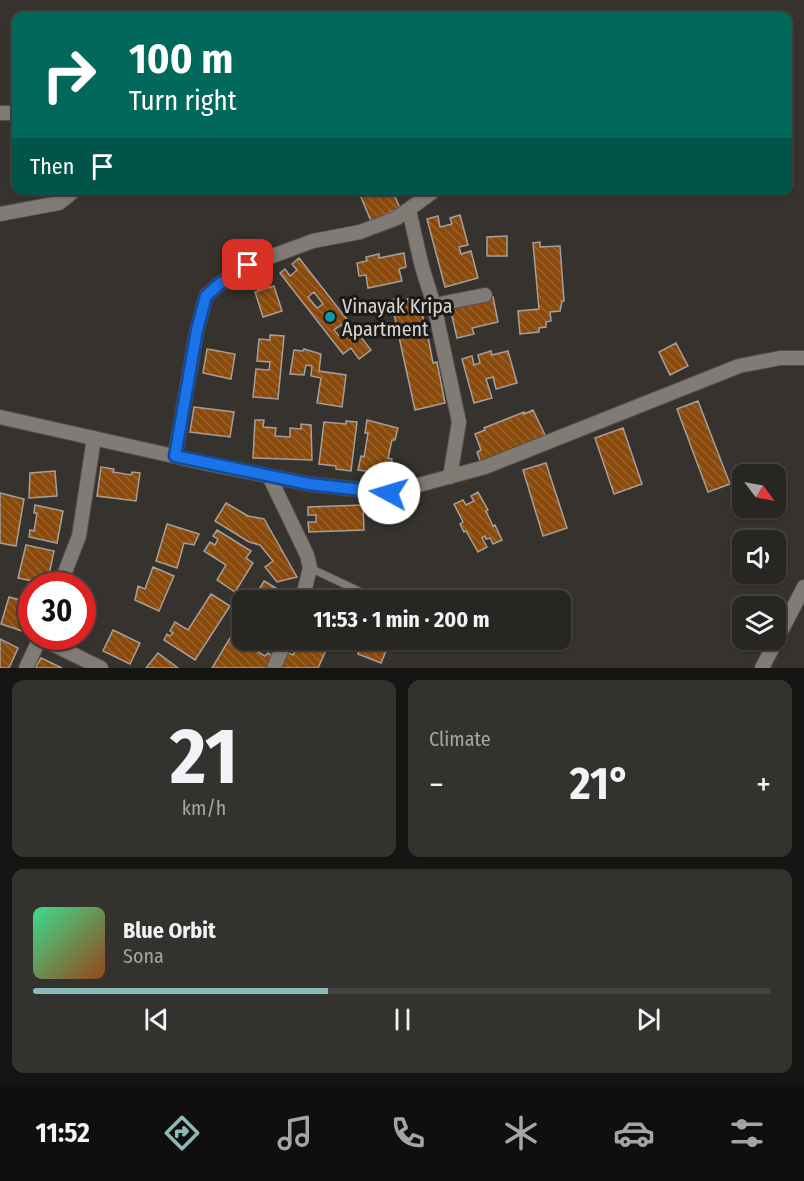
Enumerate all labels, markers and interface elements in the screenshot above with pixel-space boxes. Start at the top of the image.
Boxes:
text: 100 m [129,34,233,84]
icon: right [30,36,108,114]
text: Turn right [129,85,237,117]
icon: arrive [86,150,119,183]
text: Then [30,153,74,180]
pin [222,239,273,290]
icon: arrive [231,248,264,281]
place label: Vinayak Kripa Apartment [342,294,453,341]
marker: Vinayak Kripa Apartment [323,310,337,324]
position arrow [357,461,421,525]
north arrow [732,464,786,518]
map controls [732,464,786,650]
button: sound [732,530,786,584]
speed limit sign: 30 [18,572,96,650]
button: layers [732,596,786,650]
text: 11:53 · 1 min · 200 m [313,606,490,633]
text: 21 [170,710,238,804]
text: Climate [429,727,491,751]
text: 21° [570,757,630,811]
text: − [429,765,444,805]
text: + [756,765,771,805]
text: km/h [182,796,226,820]
text: Blue Orbit [123,917,216,944]
text: Sona [123,944,164,968]
icon: previous [140,1003,173,1036]
icon: pause [386,1003,419,1036]
icon: next [632,1003,665,1036]
icon: directions [161,1112,203,1154]
icon: music [274,1112,316,1154]
icon: phone [387,1112,429,1154]
icon: climate [500,1112,542,1154]
icon: car [613,1112,655,1154]
icon: filters [726,1112,768,1154]
text: 11:52 [36,1117,90,1149]

